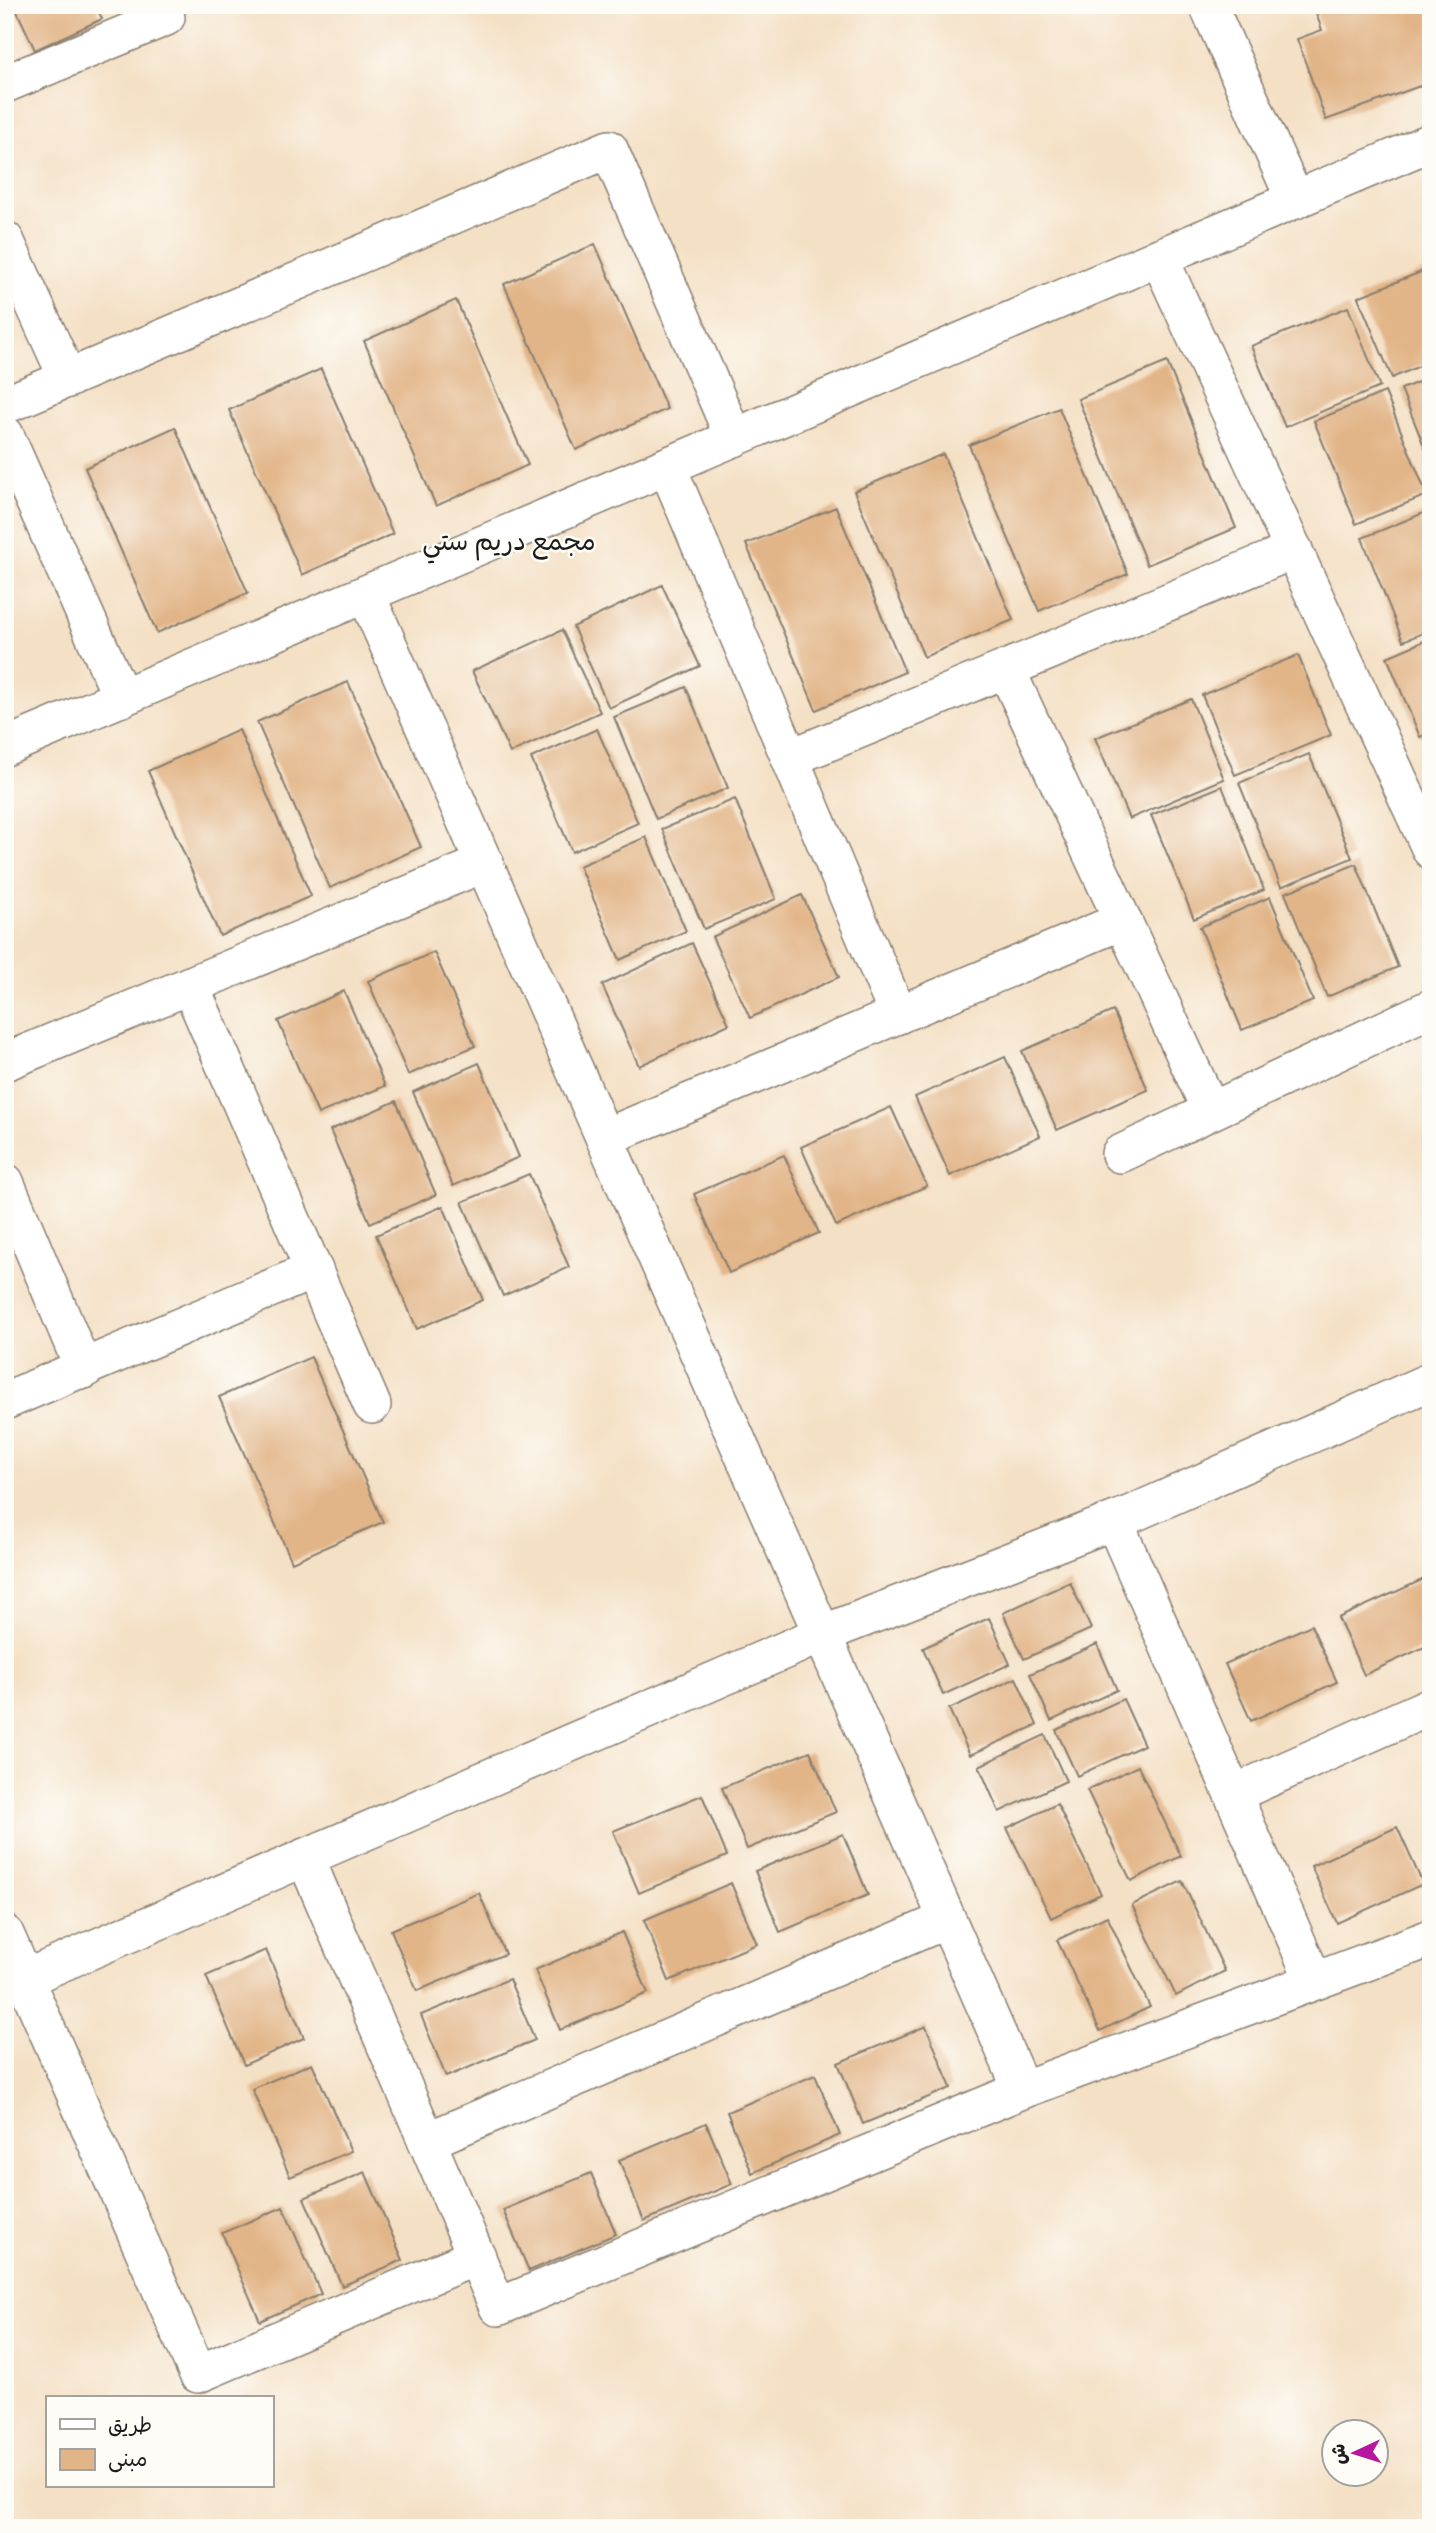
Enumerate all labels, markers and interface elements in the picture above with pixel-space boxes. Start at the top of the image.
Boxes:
district label: مجمع دريم ستي [422,525,596,564]
legend [46,2396,273,2488]
text: طريق [108,2412,152,2437]
north arrow [1320,2418,1390,2488]
text: ش [1326,2443,1351,2465]
text: مبنى [108,2446,147,2473]

